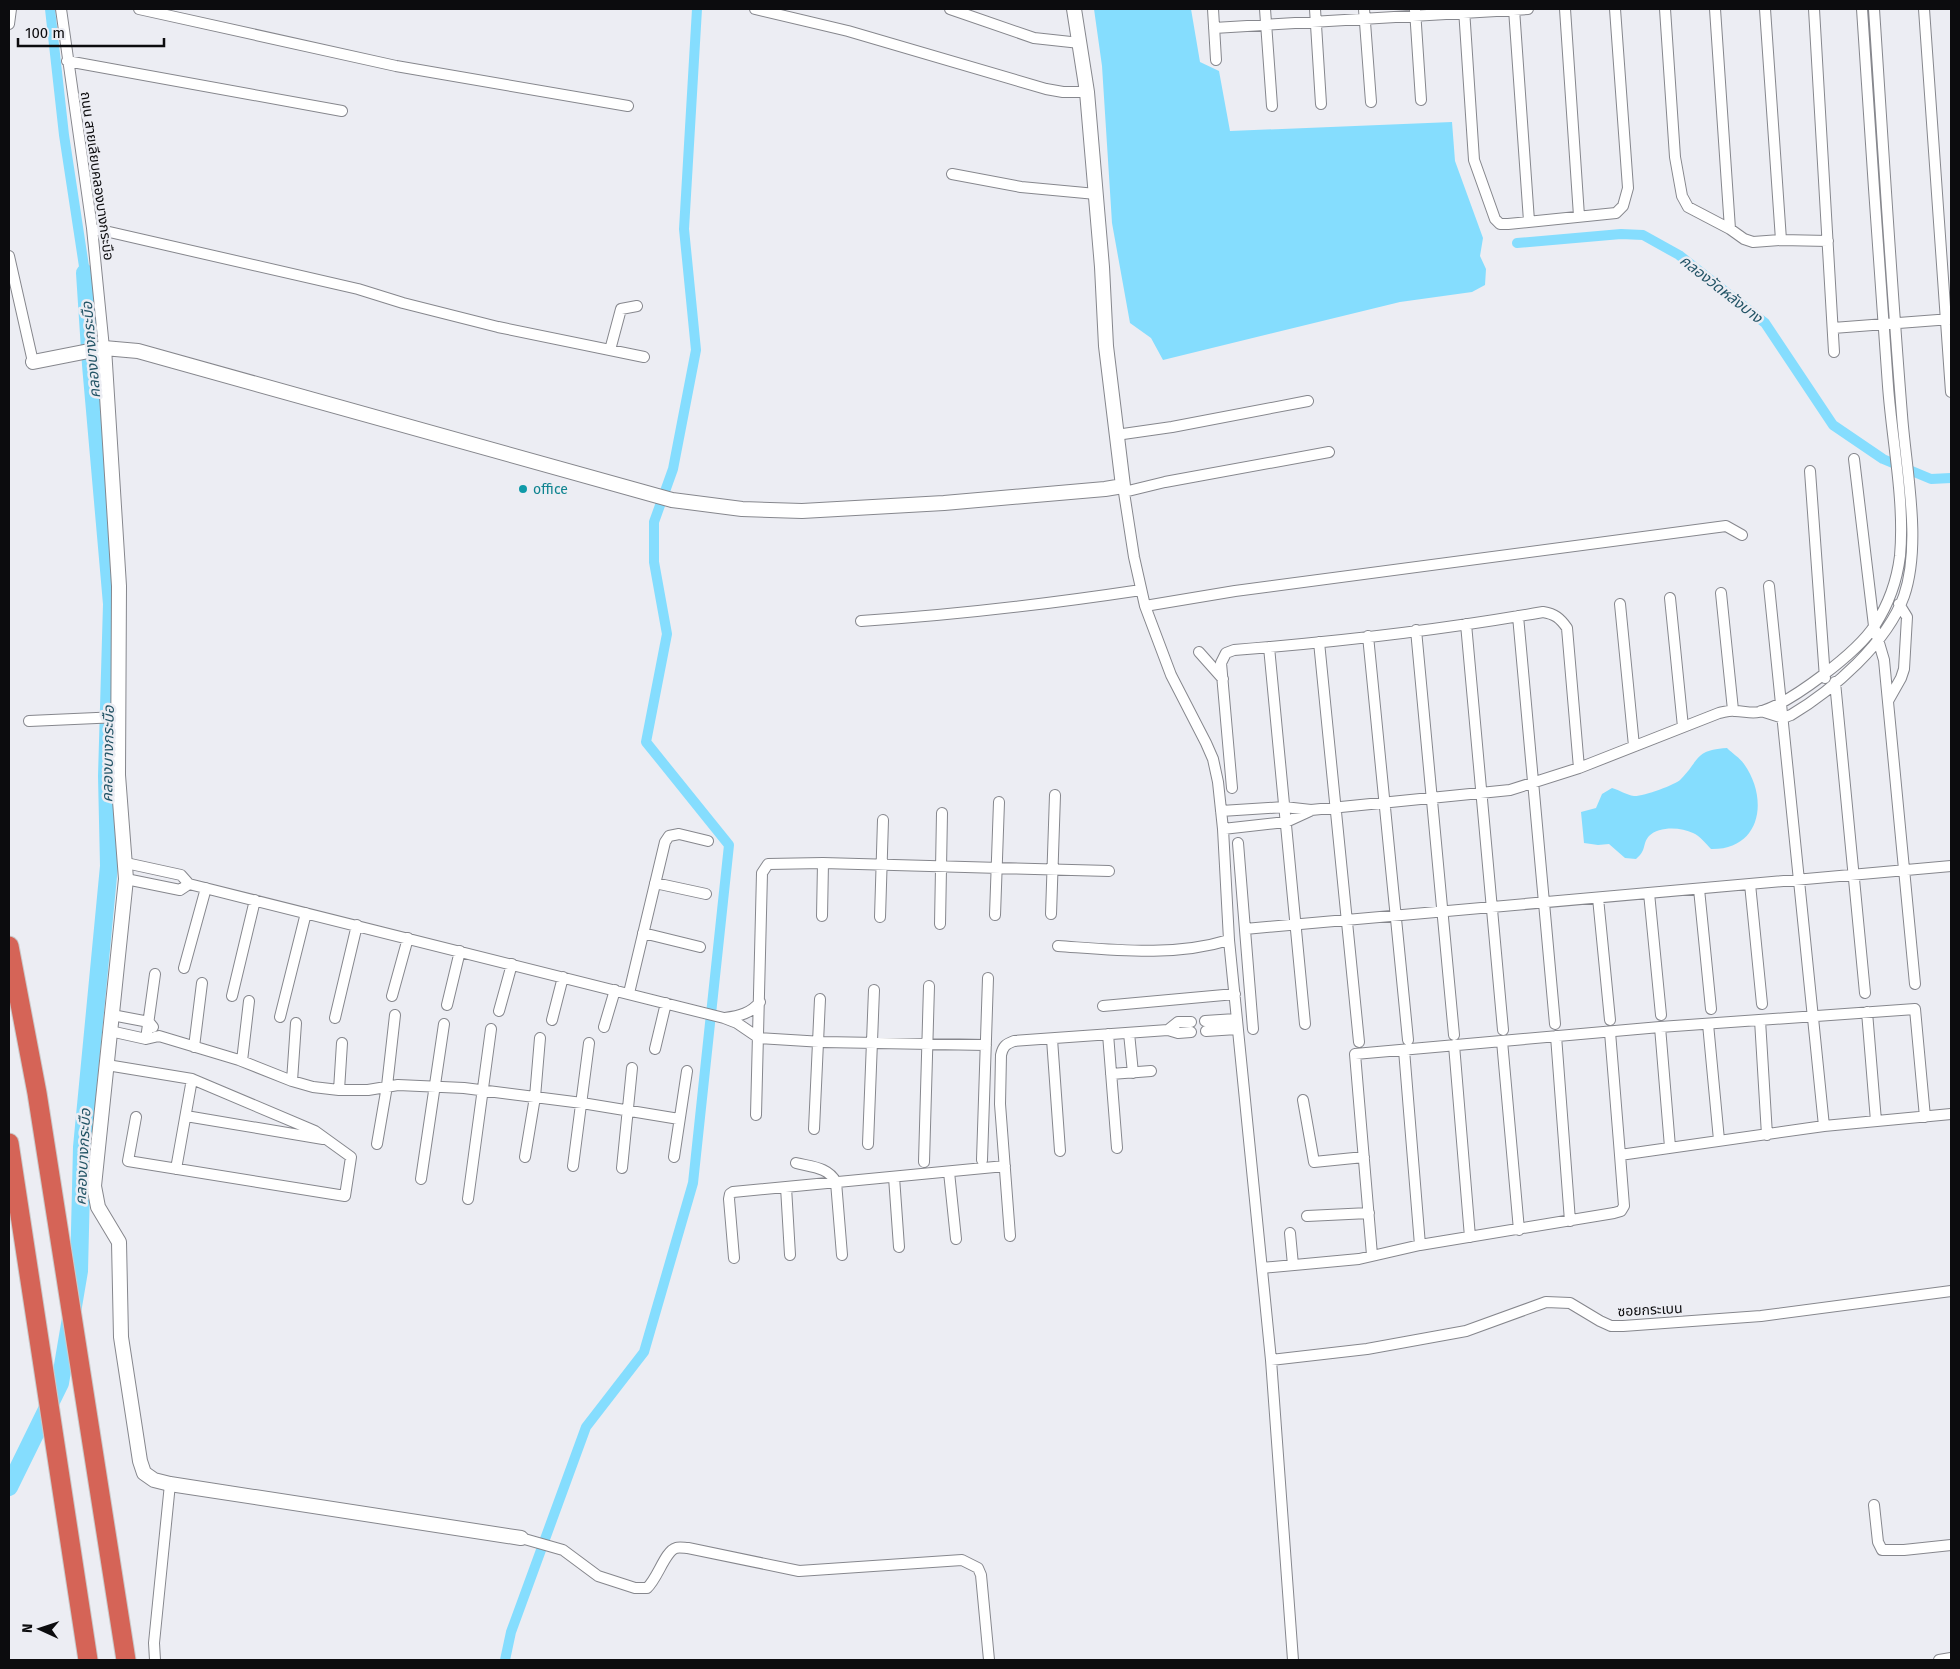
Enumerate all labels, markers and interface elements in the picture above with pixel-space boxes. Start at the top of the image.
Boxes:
scale bar [18,15,164,47]
text: 100 m [25,24,65,42]
street label: ถนน สายเลียบคลองบางกระบือ [77,90,117,262]
water label: คลองวัดหลังบาง [1676,251,1767,327]
water label: คลองบางกระบือ [78,300,104,399]
place label: office [533,481,568,498]
marker: office [517,483,529,495]
water label: คลองบางกระบือ [98,704,118,803]
water label: คลองบางกระบือ [71,1107,95,1206]
street label: ซอยกระเบน [1617,1300,1683,1320]
north arrow [15,1604,65,1654]
text: N [19,1623,36,1633]

